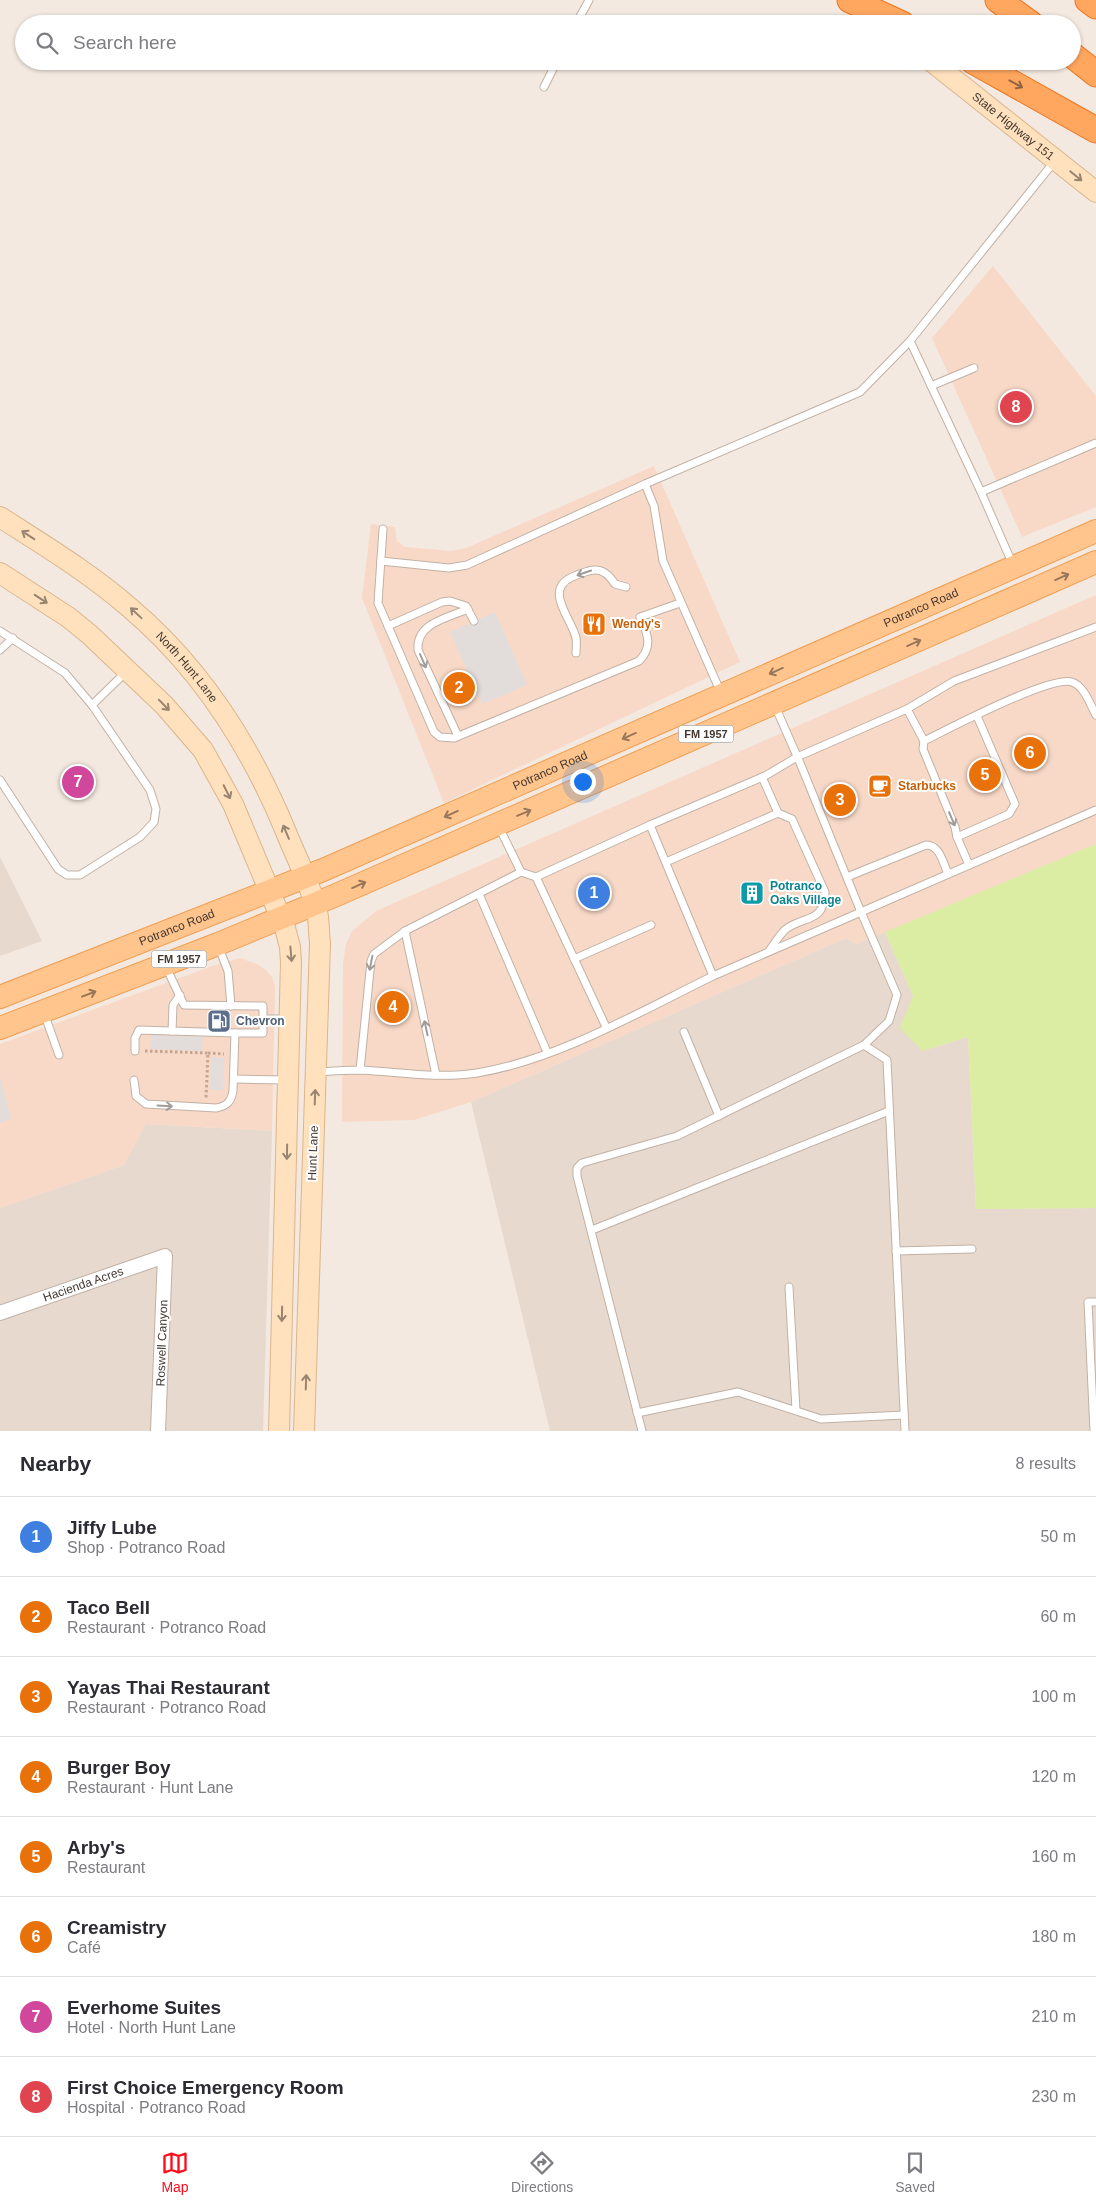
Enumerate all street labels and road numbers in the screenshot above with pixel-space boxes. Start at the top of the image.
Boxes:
street label: State Highway 151 [969,89,1057,163]
street label: Potranco Road [881,585,960,630]
street label: North Hunt Lane [153,629,221,705]
road number: FM 1957 [678,726,734,742]
street label: Potranco Road [511,748,590,793]
street label: Potranco Road [137,906,217,949]
road number: FM 1957 [152,951,206,968]
street label: Hunt Lane [305,1125,321,1181]
street label: Hacienda Acres [41,1264,125,1305]
street label: Roswell Canyon [153,1299,171,1387]

